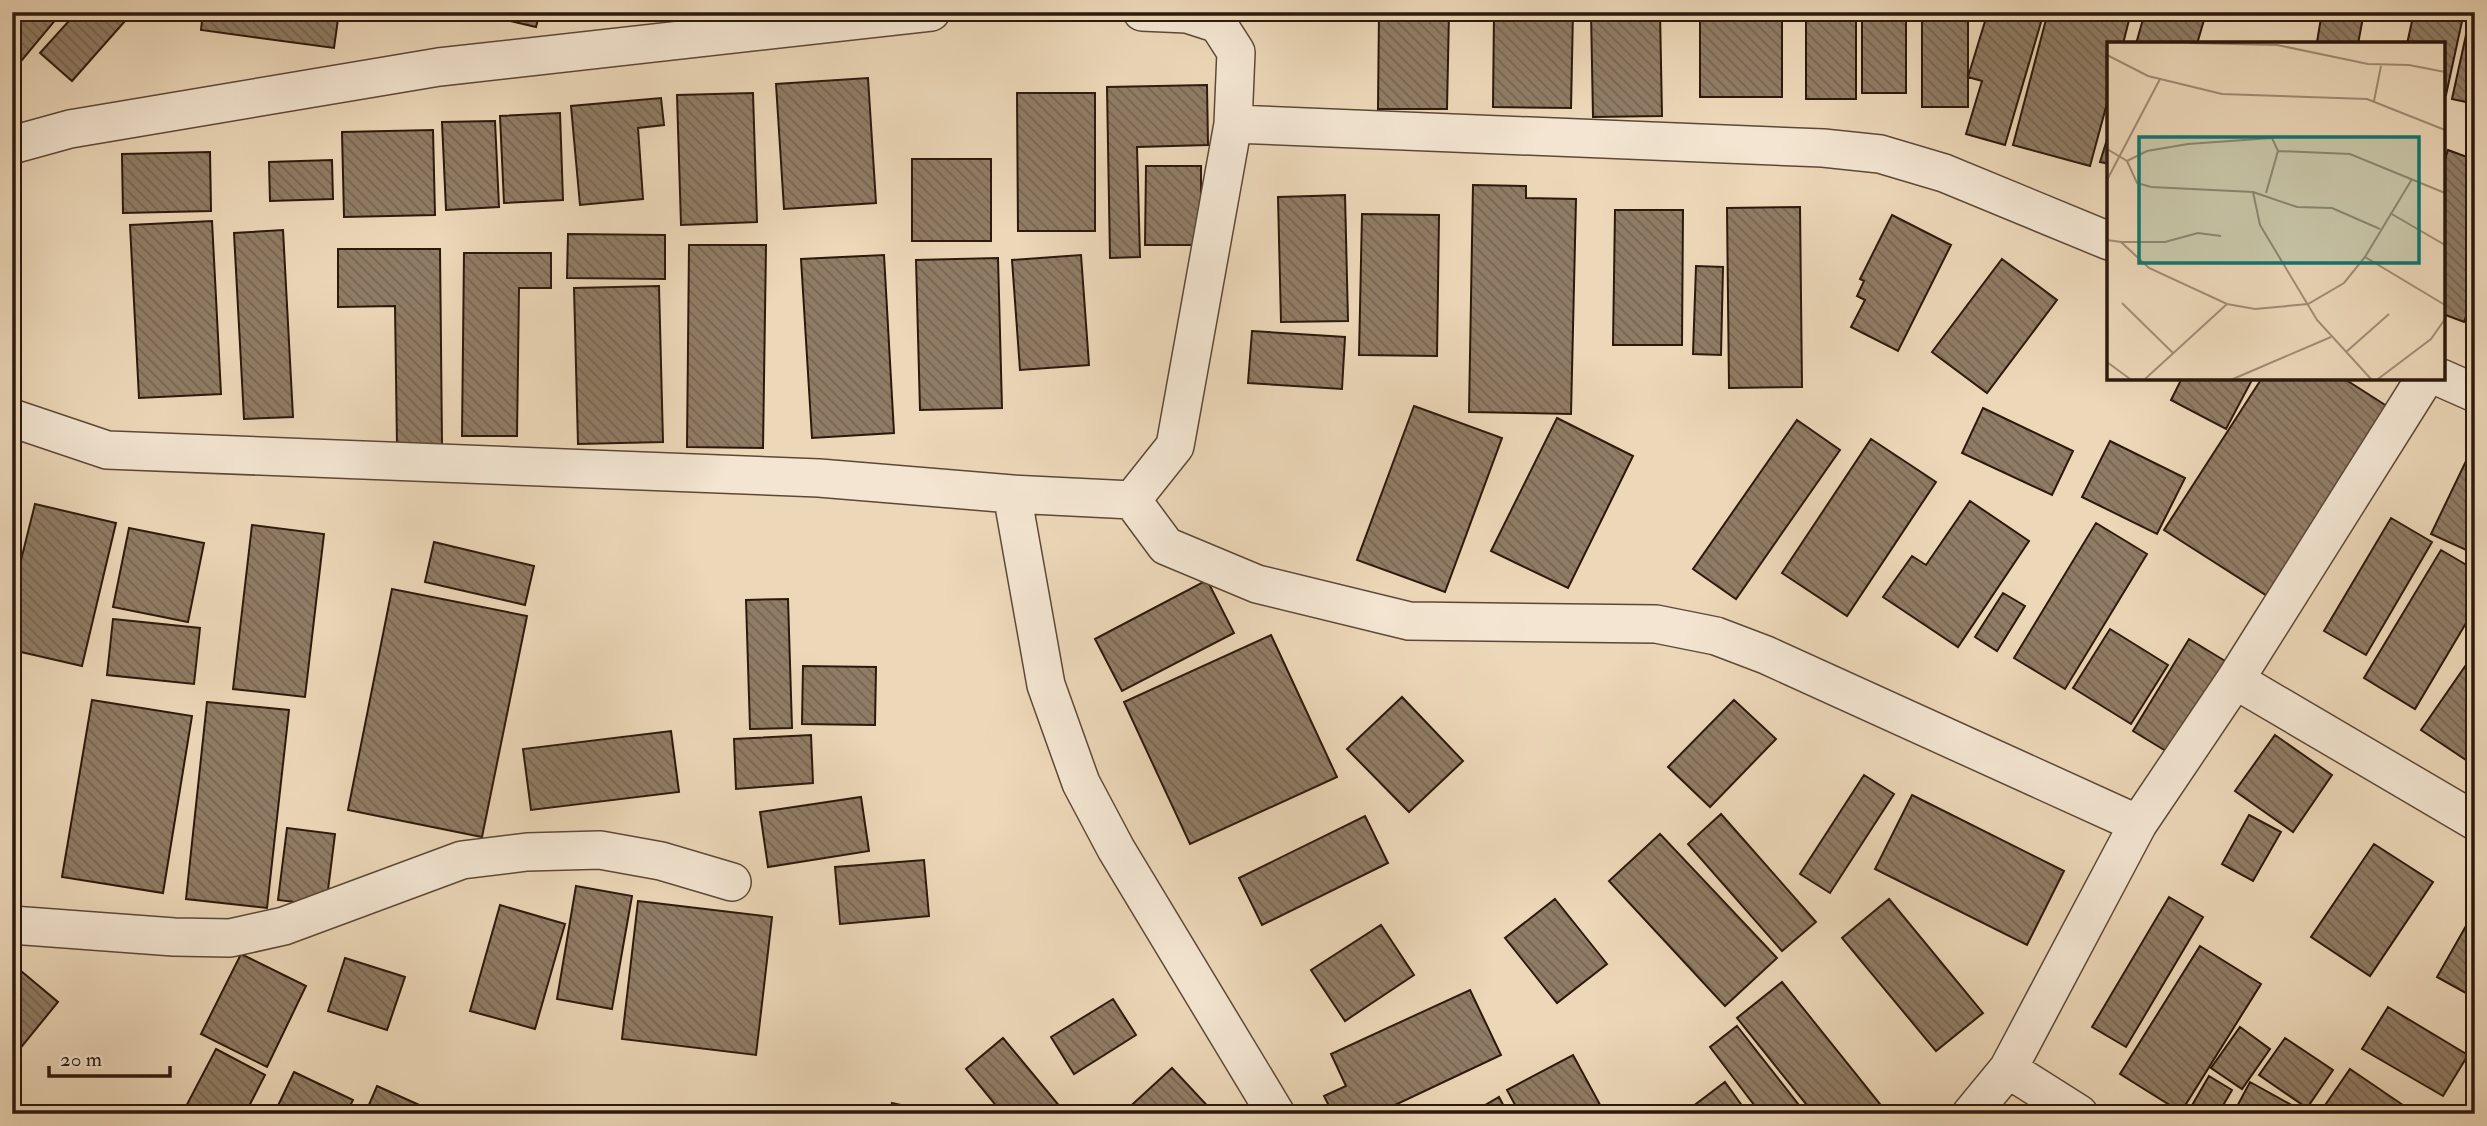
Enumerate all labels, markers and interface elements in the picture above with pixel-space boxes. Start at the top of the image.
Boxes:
inset map [2107,42,2445,380]
scale bar [49,1035,170,1079]
text: 20 m [60,1046,102,1073]

